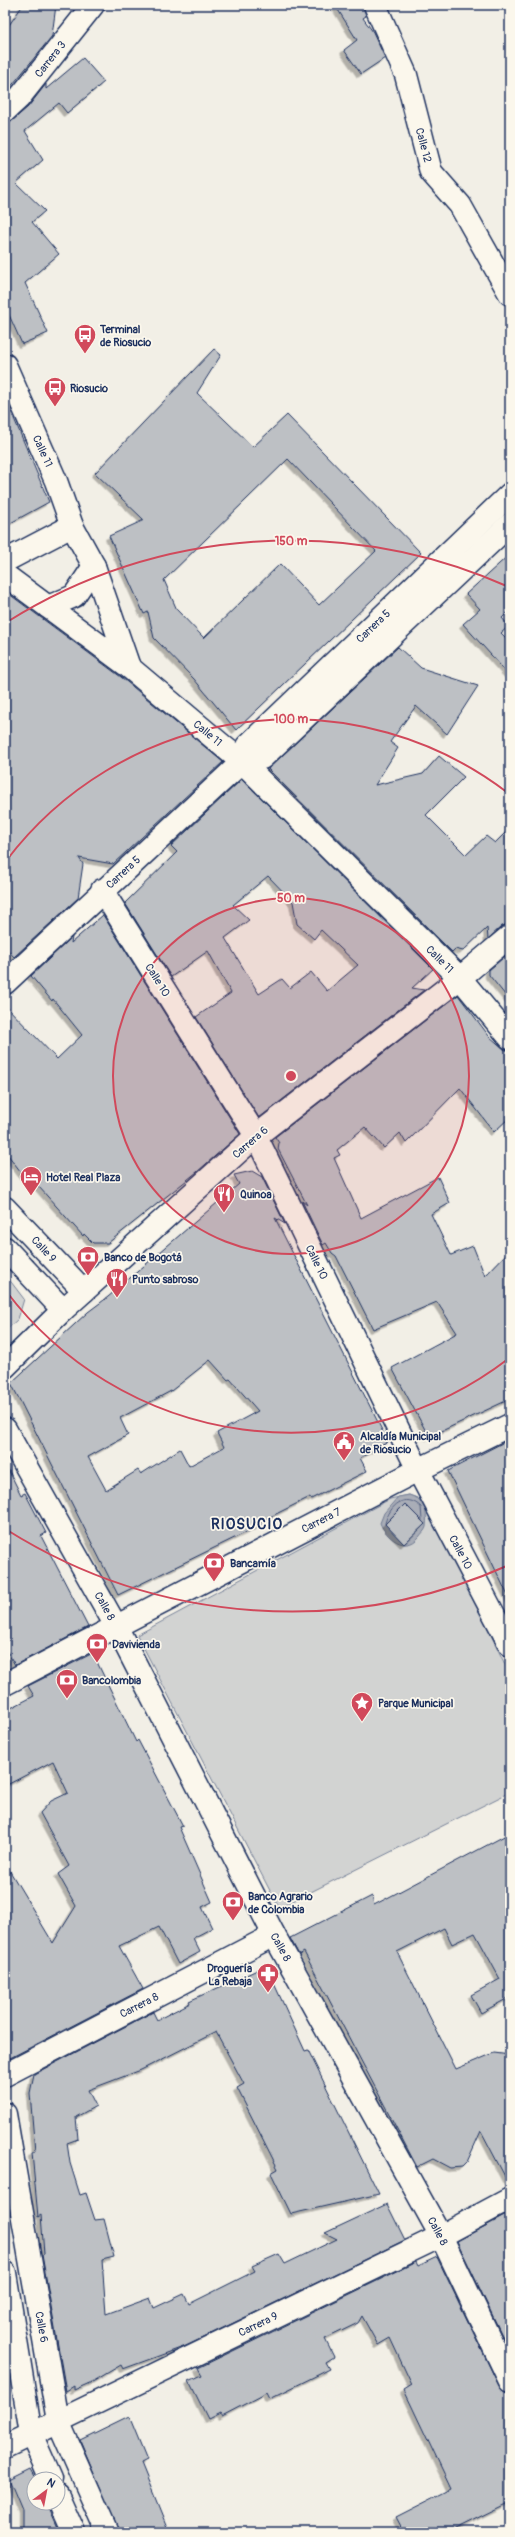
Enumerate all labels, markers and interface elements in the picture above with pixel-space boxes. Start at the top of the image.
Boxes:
street label: Carrera 3 [32,39,69,80]
street label: Calle 12 [413,126,434,164]
bus stop icon: Terminal de Riosucio [72,322,98,355]
place label: Terminal de Riosucio [99,323,151,349]
bus stop icon: Riosucio [42,375,68,408]
place label: Riosucio [70,382,108,395]
street label: Calle 11 [30,433,55,469]
text: 150 m [275,534,308,549]
street label: Carrera 5 [354,607,393,646]
text: 100 m [274,712,309,727]
street label: Calle 11 [191,718,225,749]
street label: Carrera 5 [103,853,143,892]
text: 50 m [277,891,305,906]
street label: Calle 11 [423,943,456,976]
street label: Calle 10 [142,961,173,999]
centre of rings [284,1069,298,1083]
street label: Carrera 6 [230,1123,271,1161]
hotel icon: Hotel Real Plaza [18,1164,44,1197]
place label: Hotel Real Plaza [46,1171,120,1184]
restaurant icon: Quinoa [211,1181,237,1214]
place label: Quinoa [240,1188,272,1201]
street label: Calle 9 [28,1234,59,1265]
street label: Calle 10 [303,1243,330,1282]
bank icon: Banco de Bogotá [75,1244,101,1277]
place label: Banco de Bogotá [104,1251,182,1264]
restaurant icon: Punto sabroso [104,1266,130,1299]
place label: Punto sabroso [132,1273,198,1286]
public building icon: Alcaldía Municipal de Riosucio [331,1429,357,1462]
place label: Alcaldía Municipal de Riosucio [360,1430,442,1456]
street label: Carrera 7 [299,1505,343,1536]
district label: RIOSUCIO [211,1515,283,1534]
street label: Calle 10 [446,1533,475,1572]
bank icon: Bancamía [201,1550,227,1583]
place label: Bancamía [230,1557,276,1570]
street label: Calle 8 [91,1590,118,1623]
bank icon: Davivienda [84,1631,110,1664]
place label: Davivienda [112,1638,160,1651]
bank icon: Bancolombia [54,1667,80,1700]
place label: Bancolombia [82,1674,141,1687]
place icon: Parque Municipal [349,1690,375,1723]
place label: Parque Municipal [378,1697,454,1710]
bank icon: Banco Agrario de Colombia [220,1889,246,1922]
place label: Banco Agrario de Colombia [248,1890,313,1916]
street label: Calle 8 [267,1931,294,1964]
pharmacy icon: Droguería La Rebaja [255,1961,281,1994]
place label: Droguería La Rebaja [207,1962,252,1988]
street label: Carrera 8 [118,1990,161,2021]
street label: Calle 8 [425,2215,451,2248]
street label: Carrera 9 [236,2309,280,2340]
street label: Calle 6 [32,2311,51,2344]
north arrow [26,2471,66,2511]
text: N [44,2475,58,2491]

